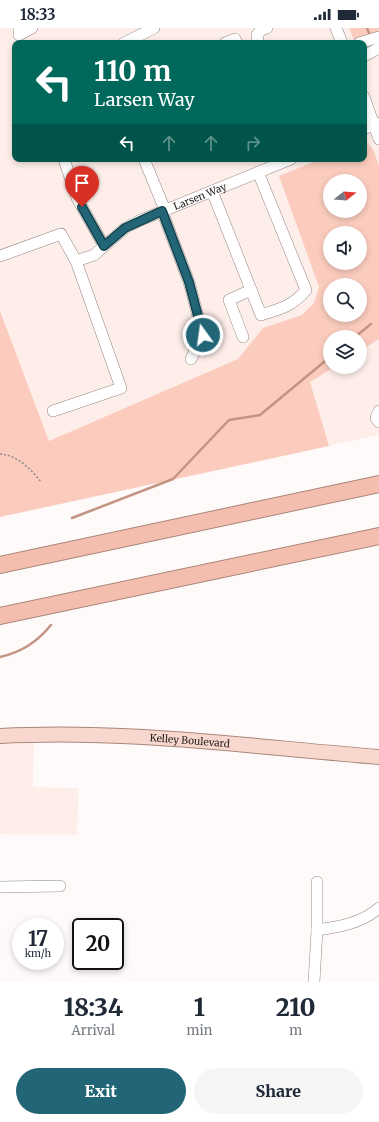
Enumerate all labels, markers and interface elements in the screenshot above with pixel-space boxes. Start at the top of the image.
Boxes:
text: 18:33 [20,5,55,24]
text: 110 m [94,53,171,89]
icon: left [28,56,80,108]
text: Larsen Way [94,88,195,111]
icon: left [116,132,138,154]
icon: ahead [158,132,180,154]
icon: ahead [200,132,222,154]
icon: right [242,132,264,154]
pin [65,166,99,207]
icon: arrive [71,172,93,194]
north arrow [323,174,367,218]
map controls [323,174,367,374]
street label: Larsen Way [172,180,229,213]
button: sound [323,226,367,270]
button: search [323,278,367,322]
position arrow [182,314,224,356]
button: layers [323,330,367,374]
street label: Kelley Boulevard [149,731,230,750]
speed limit sign: 20 [72,918,124,970]
text: 17 [28,926,48,951]
text: km/h [25,947,51,960]
text: 18:34 [63,992,123,1023]
text: 1 [194,992,205,1023]
text: 210 [276,992,316,1023]
text: Arrival [72,1022,115,1039]
text: min [187,1022,212,1039]
text: m [289,1022,302,1039]
button: Exit [16,1068,186,1114]
button: Share [194,1068,363,1114]

